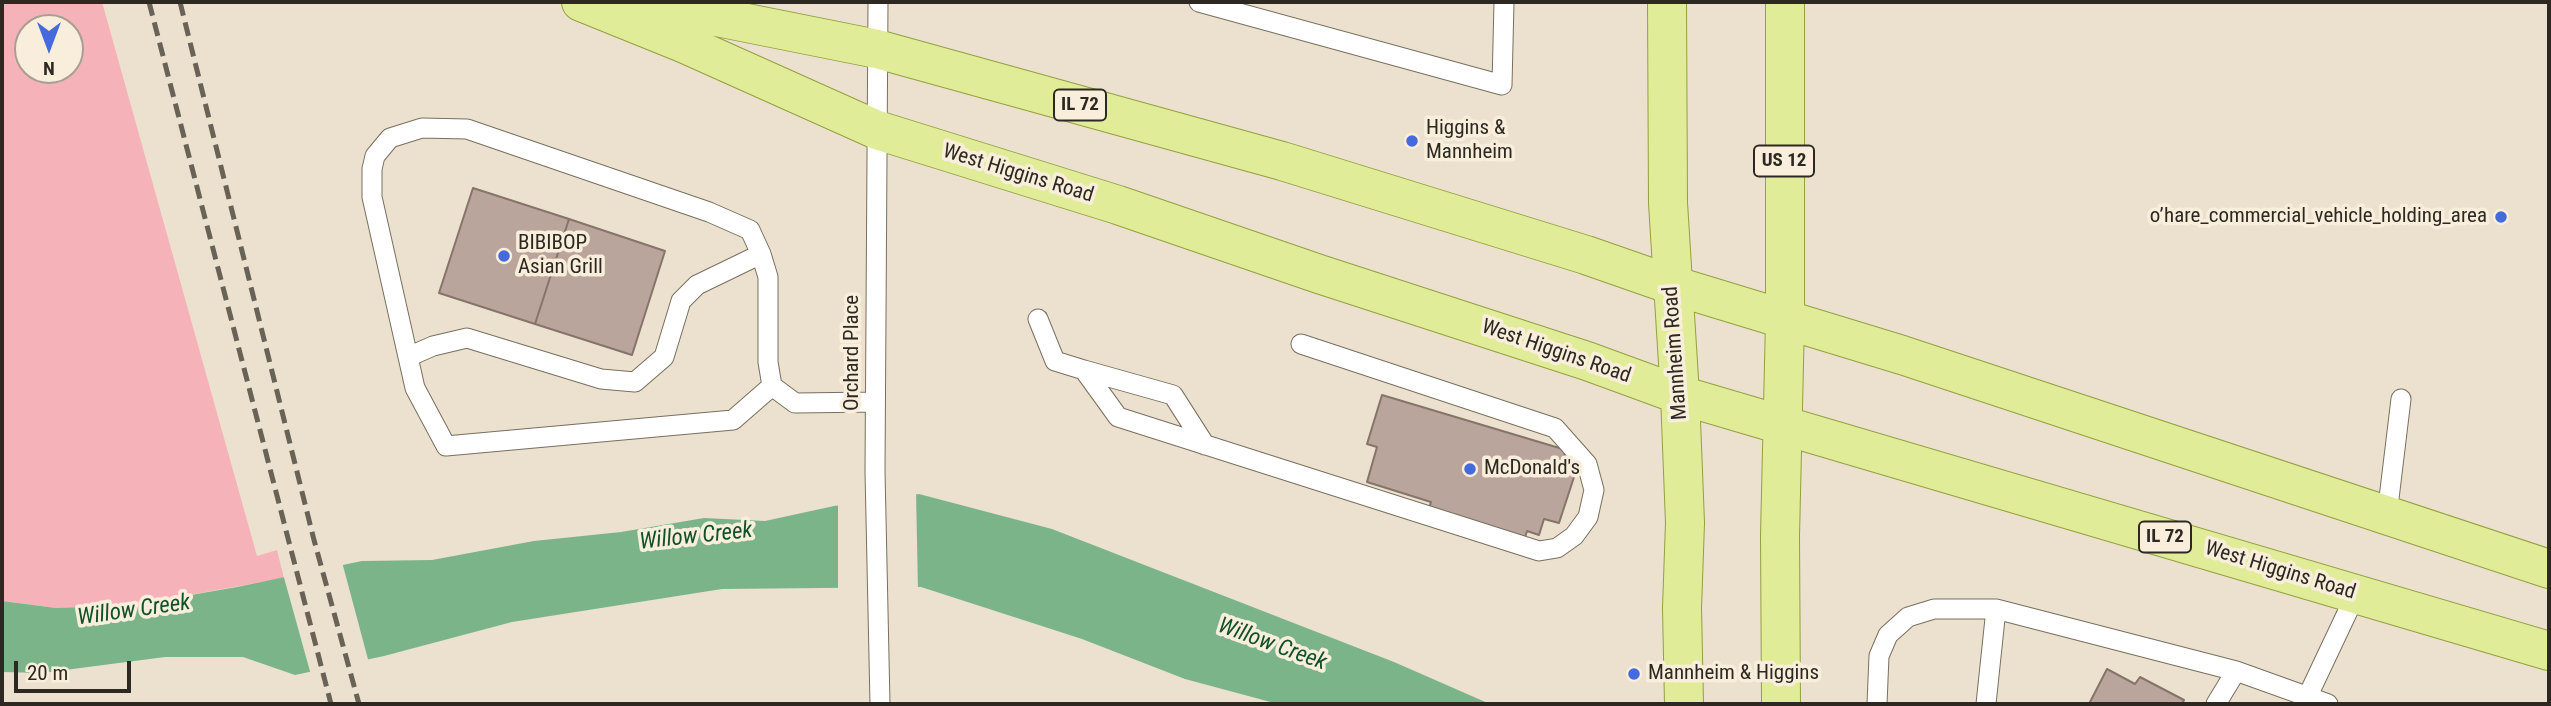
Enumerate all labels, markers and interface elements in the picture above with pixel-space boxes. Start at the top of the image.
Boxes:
north arrow [14,14,84,84]
text: N [43,57,55,80]
road number: IL 72 [1054,90,1106,120]
place label: Higgins & Mannheim [1426,116,1513,166]
marker: Higgins & Mannheim [1404,133,1420,149]
street label: West Higgins Road [940,139,1096,209]
road number: US 12 [1754,146,1814,176]
place label: o’hare_commercial_vehicle_holding_area [2150,204,2487,230]
marker: o’hare_commercial_vehicle_holding_area [2493,209,2509,225]
place label: BIBIBOP Asian Grill [518,231,603,281]
marker: BIBIBOP Asian Grill [496,248,512,264]
street label: Mannheim Road [1659,285,1693,421]
street label: Orchard Place [840,295,866,411]
street label: West Higgins Road [1478,315,1634,389]
place label: McDonald's [1484,456,1580,482]
marker: McDonald's [1462,461,1478,477]
water label: Willow Creek [638,517,754,557]
road number: IL 72 [2139,522,2191,552]
street label: West Higgins Road [2202,536,2358,606]
water label: Willow Creek [76,589,192,633]
water label: Willow Creek [1214,613,1330,677]
scale bar [18,646,135,690]
text: 20 m [27,661,68,685]
place label: Mannheim & Higgins [1648,661,1819,687]
marker: Mannheim & Higgins [1626,666,1642,682]

